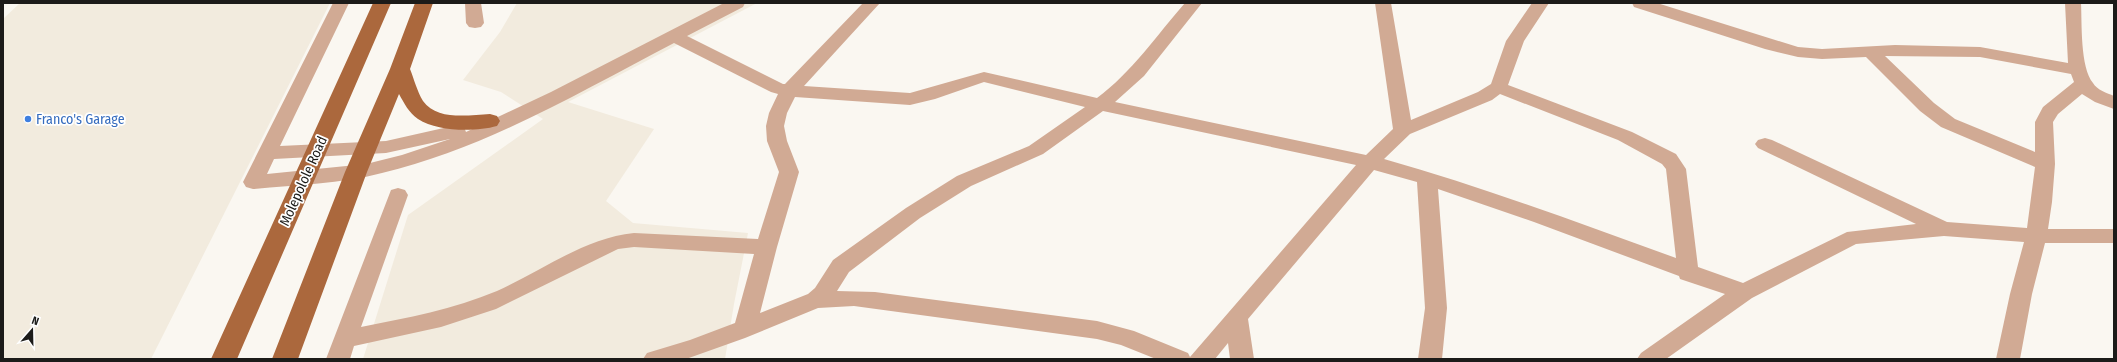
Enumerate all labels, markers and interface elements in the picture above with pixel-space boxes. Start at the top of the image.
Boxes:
place label: Franco's Garage [36,111,125,128]
marker: Franco's Garage [23,114,33,124]
street label: Molepolole Road [276,134,331,229]
north arrow [12,310,52,350]
text: N [30,314,41,328]

